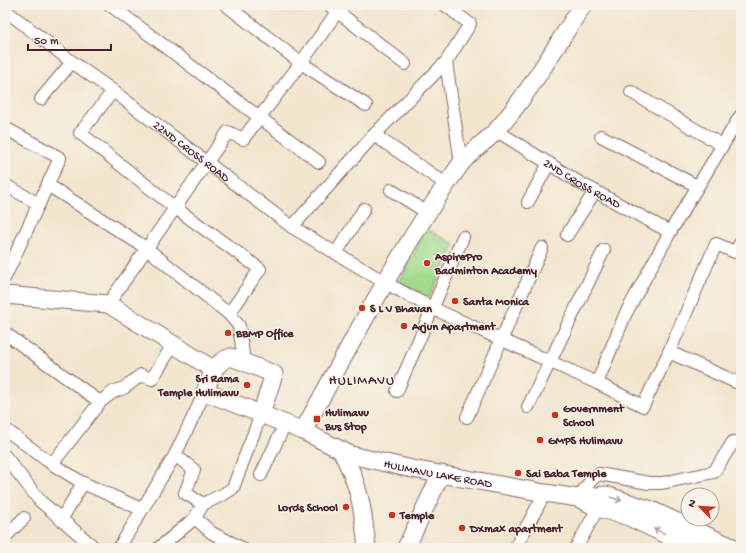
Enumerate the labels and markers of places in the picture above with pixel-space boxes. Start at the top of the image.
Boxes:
place label: AspirePro Badminton Academy [434,251,537,279]
marker: AspirePro Badminton Academy [422,258,432,268]
marker: Santa Monica [450,296,460,306]
place label: Santa Monica [463,296,530,310]
marker: S L V Bhavan [357,303,367,313]
place label: S L V Bhavan [370,303,432,317]
marker: Arjun Apartment [399,321,409,331]
place label: Arjun Apartment [411,321,496,335]
marker: BBMP Office [223,328,233,338]
place label: BBMP Office [235,328,294,342]
place label: Sri Rama Temple Hulimavu [157,373,240,401]
marker: Sri Rama Temple Hulimavu [242,380,252,390]
place label: Government School [563,403,625,431]
place label: Hulimavu Bus Stop [324,407,369,435]
marker: Government School [550,410,560,420]
marker: Hulimavu Bus Stop [312,414,322,424]
marker: GMPS Hulimavu [535,435,545,445]
place label: GMPS Hulimavu [548,435,623,449]
marker: Sai Baba Temple [513,468,523,478]
place label: Sai Baba Temple [526,468,607,482]
place label: Lords School [278,502,338,516]
marker: Lords School [341,502,351,512]
marker: Temple [387,510,397,520]
place label: Temple [399,510,435,524]
marker: DXmax apartment [457,523,467,533]
place label: DXmax apartment [469,523,563,537]

